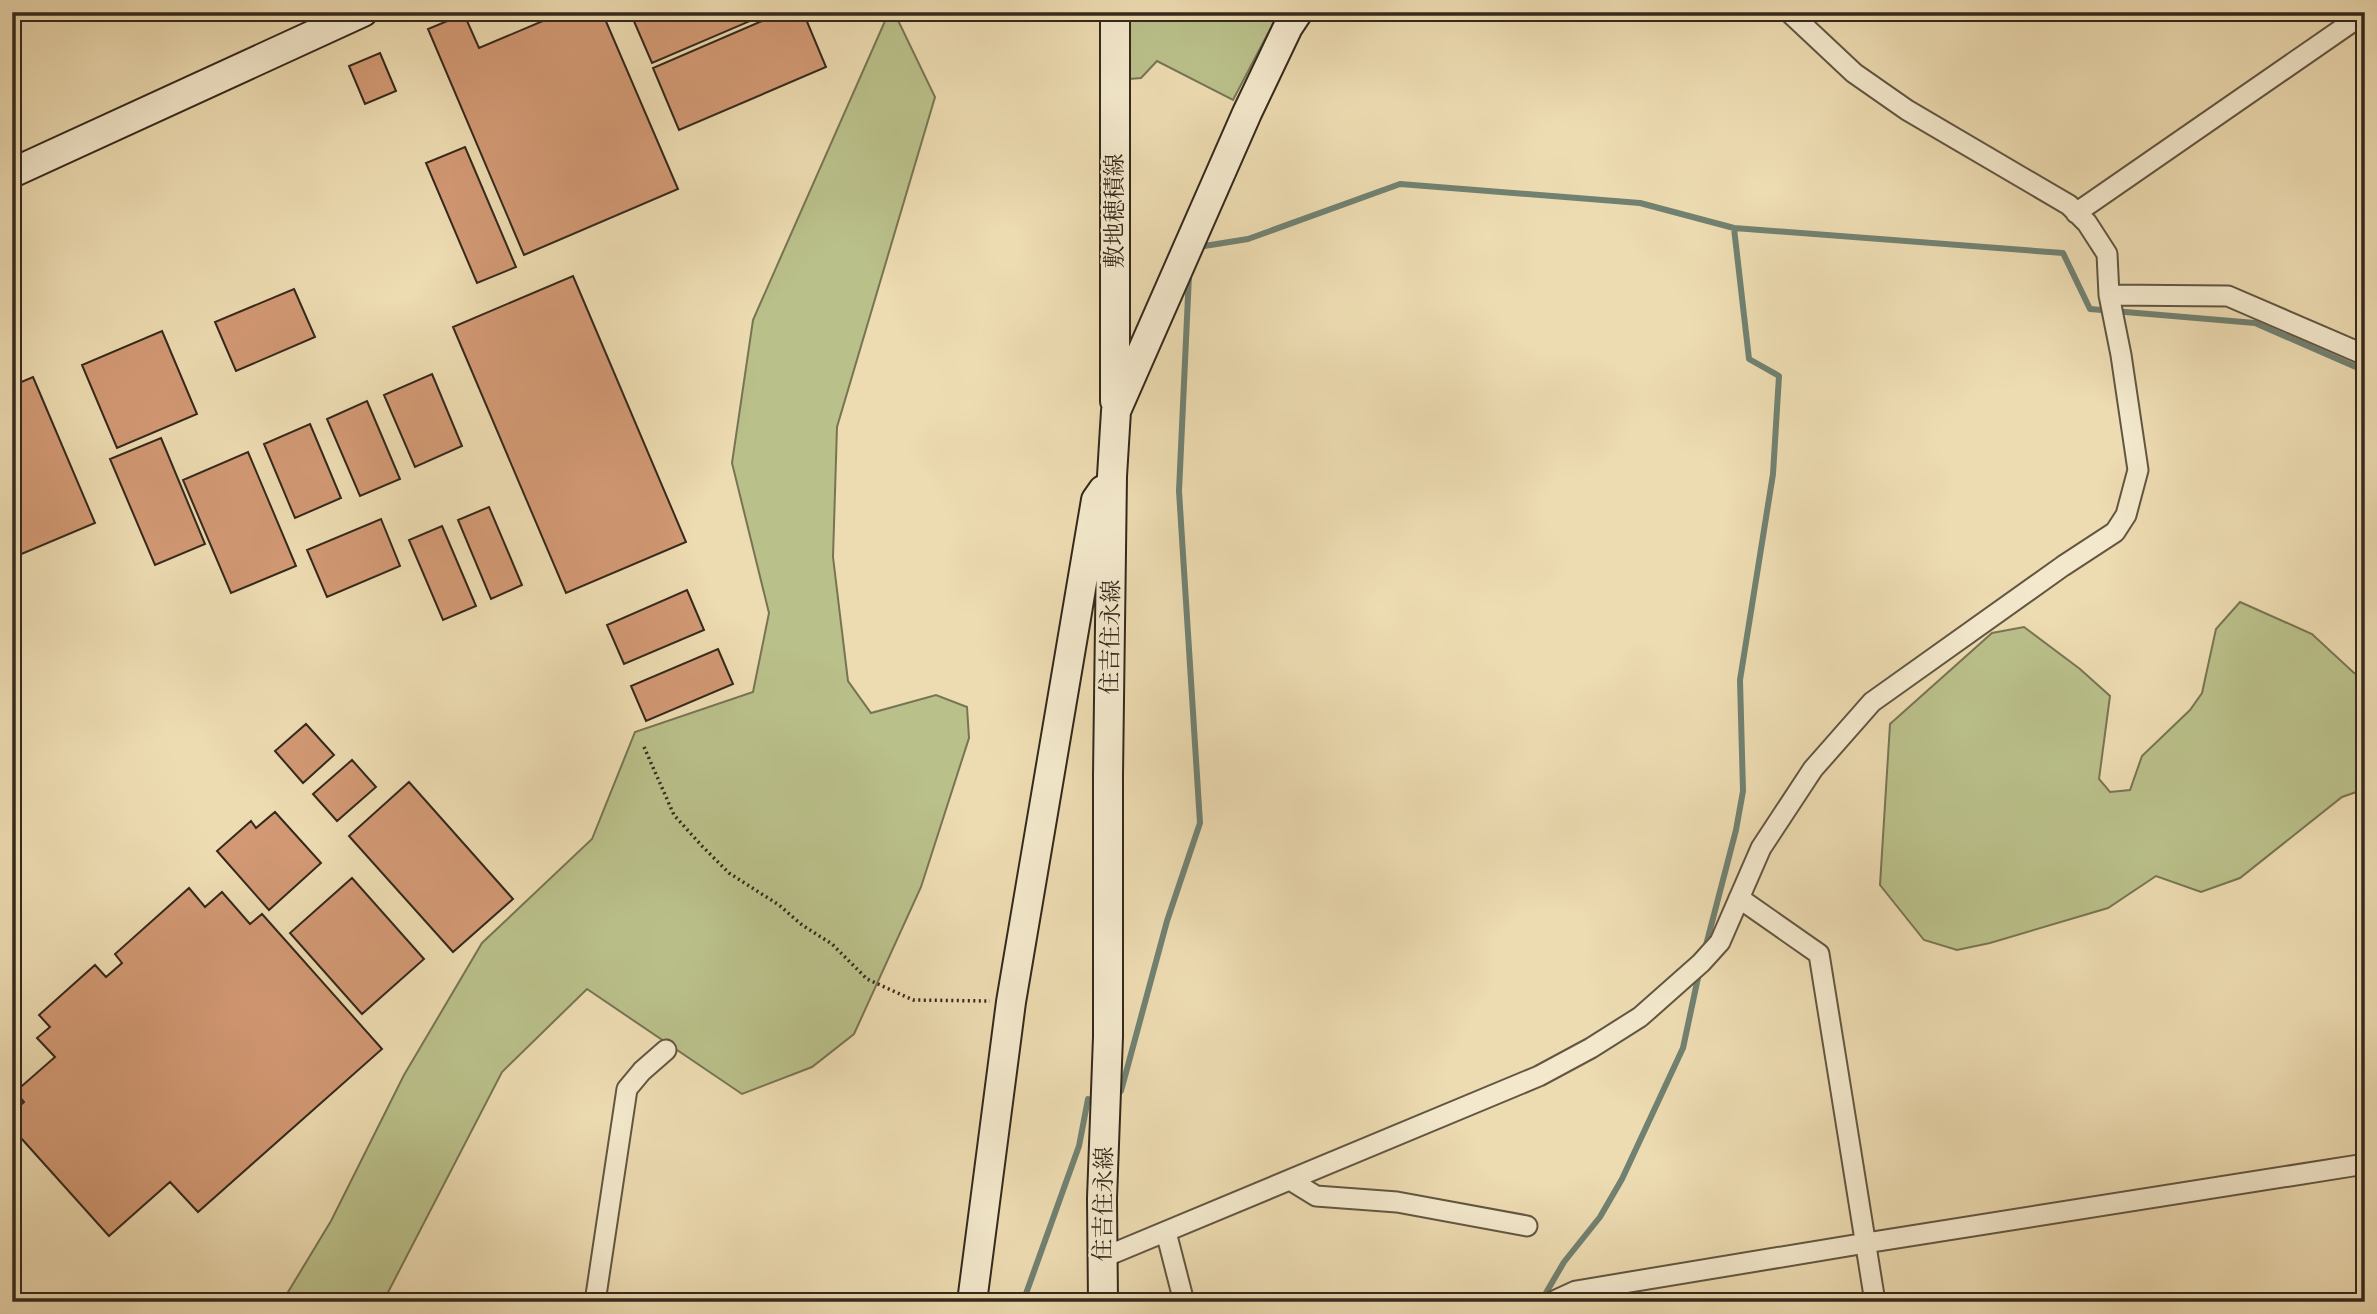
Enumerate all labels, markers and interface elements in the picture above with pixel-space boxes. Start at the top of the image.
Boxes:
street label: 敷地穂積線 [1100,154,1129,269]
street label: 住吉住永線 [1095,579,1126,695]
street label: 住吉住永線 [1088,1146,1119,1262]

